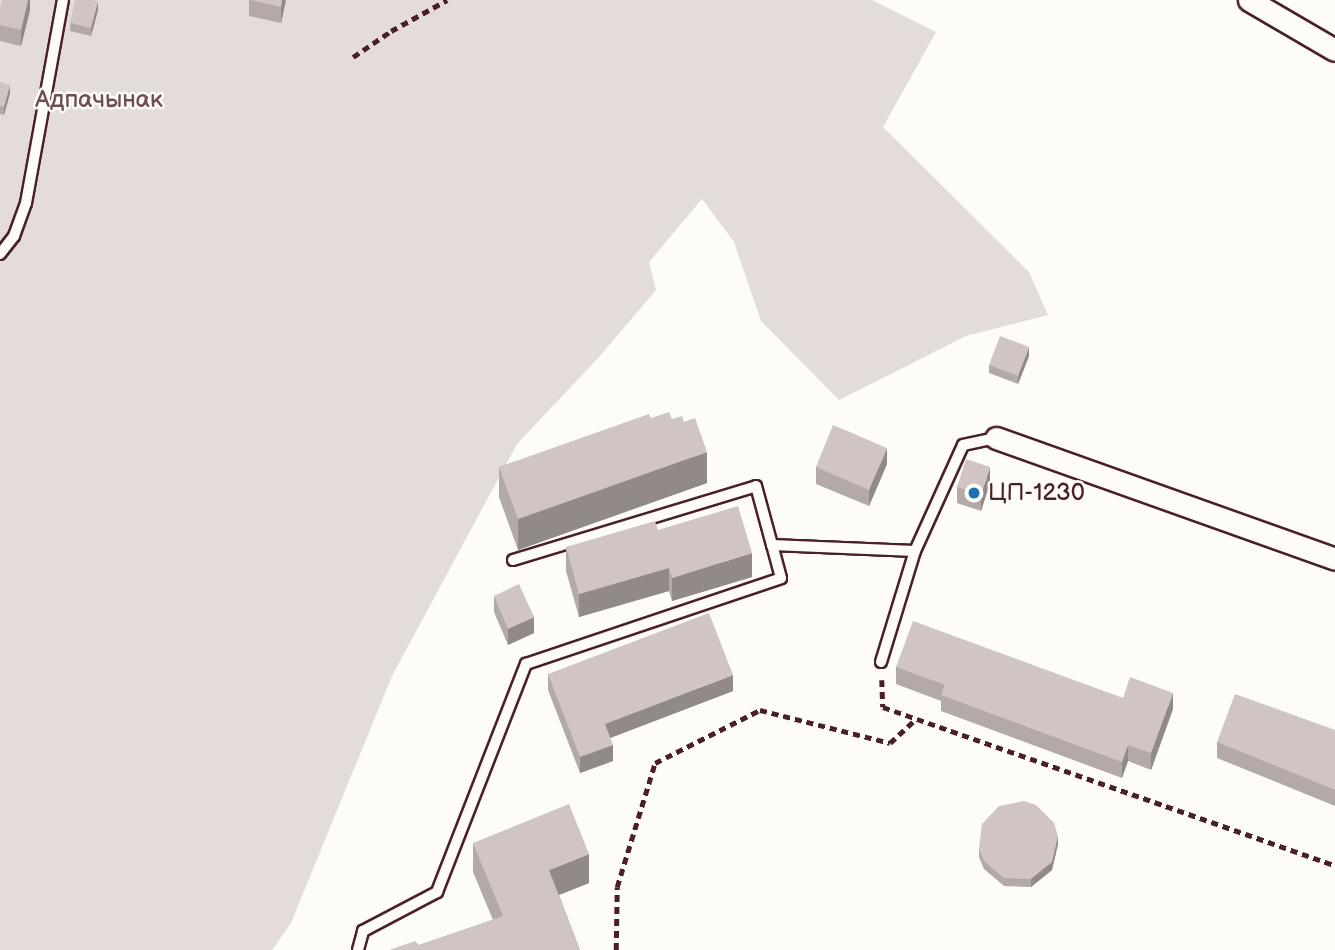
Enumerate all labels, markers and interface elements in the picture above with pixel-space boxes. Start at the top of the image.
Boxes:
park label: Адпачынак [35,86,163,114]
place label: ЦП-1230 [988,479,1085,507]
marker: ЦП-1230 [966,485,982,501]

